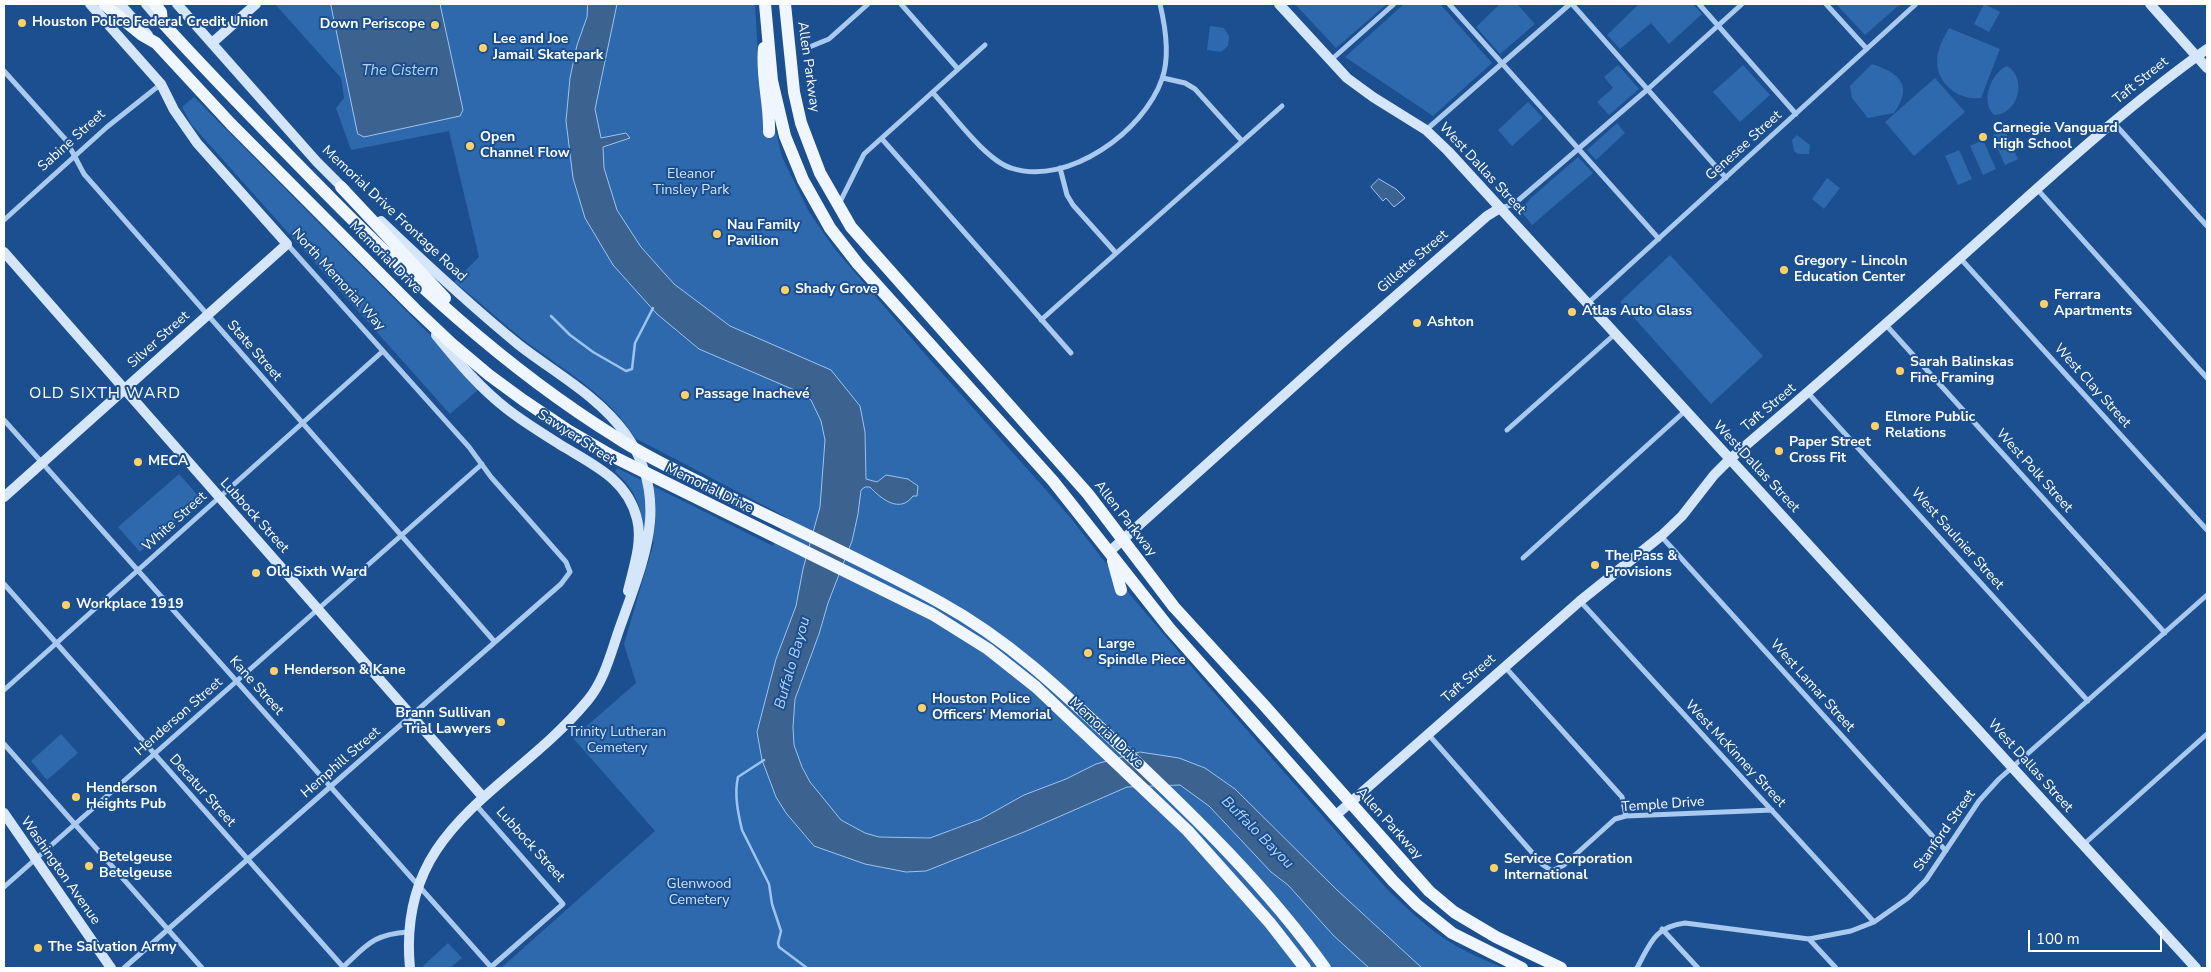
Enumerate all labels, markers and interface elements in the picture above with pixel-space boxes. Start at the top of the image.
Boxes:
place label: Houston Police Federal Credit Union [32,15,268,31]
marker: Houston Police Federal Credit Union [16,17,28,29]
place label: Down Periscope [320,17,425,33]
marker: Down Periscope [429,19,441,31]
street label: Allen Parkway [793,21,823,113]
place label: Lee and Joe Jamail Skatepark [493,32,603,64]
marker: Lee and Joe Jamail Skatepark [477,42,489,54]
street label: Taft Street [2110,54,2172,108]
water label: The Cistern [361,62,439,80]
street label: Sabine Street [35,106,109,176]
street label: Genesee Street [1703,107,1785,185]
street label: West Dallas Street [1435,120,1529,218]
place label: Carnegie Vanguard High School [1993,121,2118,154]
place label: Open Channel Flow [480,130,570,162]
marker: Carnegie Vanguard High School [1977,131,1989,143]
marker: Open Channel Flow [464,140,476,152]
street label: Memorial Drive Frontage Road [318,142,470,286]
park label: Eleanor Tinsley Park [653,167,729,200]
street label: Memorial Drive [345,218,425,298]
place label: Nau Family Pavilion [727,218,800,250]
street label: North Memorial Way [288,225,388,335]
street label: Gillette Street [1374,227,1452,297]
marker: Nau Family Pavilion [711,228,723,240]
place label: Gregory - Lincoln Education Center [1794,254,1908,286]
marker: Gregory - Lincoln Education Center [1778,264,1790,276]
place label: Shady Grove [795,282,878,298]
marker: Shady Grove [779,284,791,296]
place label: Ferrara Apartments [2054,288,2132,321]
marker: Ferrara Apartments [2038,298,2050,310]
place label: Atlas Auto Glass [1582,304,1692,320]
marker: Atlas Auto Glass [1566,306,1578,318]
street label: Silver Street [125,308,193,372]
place label: Ashton [1427,315,1474,331]
street label: State Street [223,317,285,385]
marker: Ashton [1411,317,1423,329]
street label: West Clay Street [2050,341,2134,431]
place label: Sarah Balinskas Fine Framing [1910,355,2014,388]
marker: Sarah Balinskas Fine Framing [1894,365,1906,377]
street label: Taft Street [1738,380,1800,436]
district label: OLD SIXTH WARD [27,384,183,404]
place label: Passage Inachevé [695,387,809,403]
marker: Passage Inachevé [679,389,691,401]
street label: Sawyer Street [534,407,618,469]
place label: Elmore Public Relations [1885,410,1975,442]
street label: West Dallas Street [1709,418,1803,516]
marker: Elmore Public Relations [1869,420,1881,432]
street label: West Polk Street [1992,426,2076,516]
place label: Paper Street Cross Fit [1789,435,1871,468]
marker: Paper Street Cross Fit [1773,445,1785,457]
place label: MECA [148,454,188,470]
marker: MECA [132,456,144,468]
street label: Memorial Drive [662,460,756,518]
street label: Lubbock Street [216,475,292,557]
street label: Allen Parkway [1090,478,1160,560]
street label: West Saulnier Street [1907,485,2007,593]
street label: White Street [139,489,211,555]
place label: The Pass & Provisions [1605,549,1677,582]
marker: The Pass & Provisions [1589,559,1601,571]
place label: Old Sixth Ward [266,565,367,581]
marker: Old Sixth Ward [250,567,262,579]
place label: Workplace 1919 [76,597,184,613]
marker: Workplace 1919 [60,599,72,611]
water label: Buffalo Bayou [771,615,815,711]
street label: West Lamar Street [1766,636,1858,736]
place label: Large Spindle Piece [1098,637,1185,670]
marker: Large Spindle Piece [1082,647,1094,659]
street label: Taft Street [1439,651,1499,707]
street label: Kane Street [225,653,287,719]
place label: Henderson & Kane [284,663,406,679]
marker: Henderson & Kane [268,665,280,677]
street label: Henderson Street [132,674,226,760]
place label: Houston Police Officers' Memorial [932,692,1051,724]
street label: Memorial Drive [1065,694,1147,772]
street label: West McKinney Street [1681,697,1789,811]
marker: Houston Police Officers' Memorial [916,702,928,714]
place label: Brann Sullivan Trial Lawyers [396,706,491,739]
marker: Brann Sullivan Trial Lawyers [495,716,507,728]
street label: West Dallas Street [1984,716,2076,816]
street label: Hemphill Street [298,724,384,802]
park label: Trinity Lutheran Cemetery [568,725,666,758]
street label: Decatur Street [165,751,239,831]
place label: Henderson Heights Pub [86,781,166,814]
street label: Allen Parkway [1352,784,1426,864]
street label: Stanford Street [1911,787,1979,875]
marker: Henderson Heights Pub [70,791,82,803]
water label: Buffalo Bayou [1217,793,1297,873]
street label: Temple Drive [1621,794,1705,816]
street label: Lubbock Street [492,804,568,886]
street label: Washington Avenue [16,814,104,928]
place label: Betelgeuse Betelgeuse [99,850,172,882]
place label: Service Corporation International [1504,852,1632,884]
marker: Betelgeuse Betelgeuse [83,860,95,872]
marker: Service Corporation International [1488,862,1500,874]
park label: Glenwood Cemetery [667,877,731,910]
scale bar [2031,920,2165,952]
text: 100 m [2036,929,2080,949]
place label: The Salvation Army [48,940,176,956]
marker: The Salvation Army [32,942,44,954]

